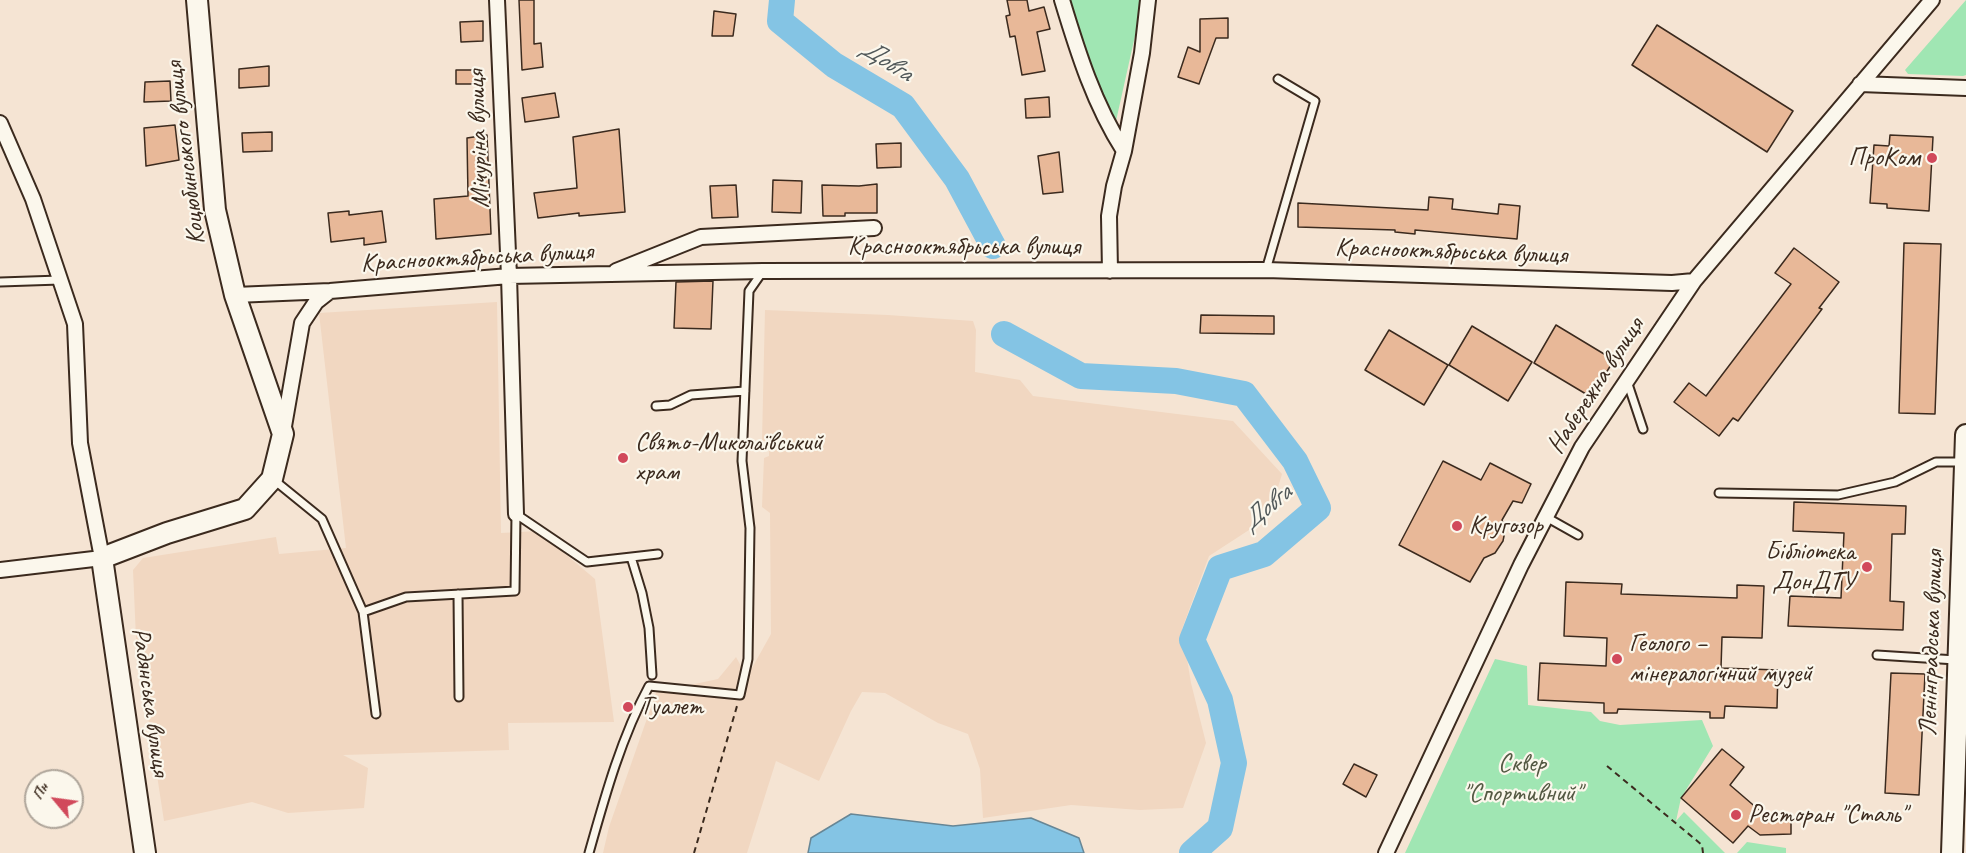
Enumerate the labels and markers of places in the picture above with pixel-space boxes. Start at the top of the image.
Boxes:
place label: ПроКом [1848,142,1920,174]
marker: ПроКом [1925,151,1939,165]
place label: Свято-Миколаївський храм [635,427,822,488]
marker: Свято-Миколаївський храм [616,451,630,465]
place label: Кругозор [1469,510,1543,542]
marker: Кругозор [1450,519,1464,533]
place label: Бібліотека ДонДТУ [1765,536,1855,598]
marker: Бібліотека ДонДТУ [1860,560,1874,574]
place label: Геолого – мінералогічний музей [1629,628,1812,690]
marker: Геолого – мінералогічний музей [1610,652,1624,666]
place label: Туалет [640,691,703,723]
marker: Туалет [621,700,635,714]
place label: Ресторан "Сталь" [1748,799,1906,831]
marker: Ресторан "Сталь" [1729,808,1743,822]

